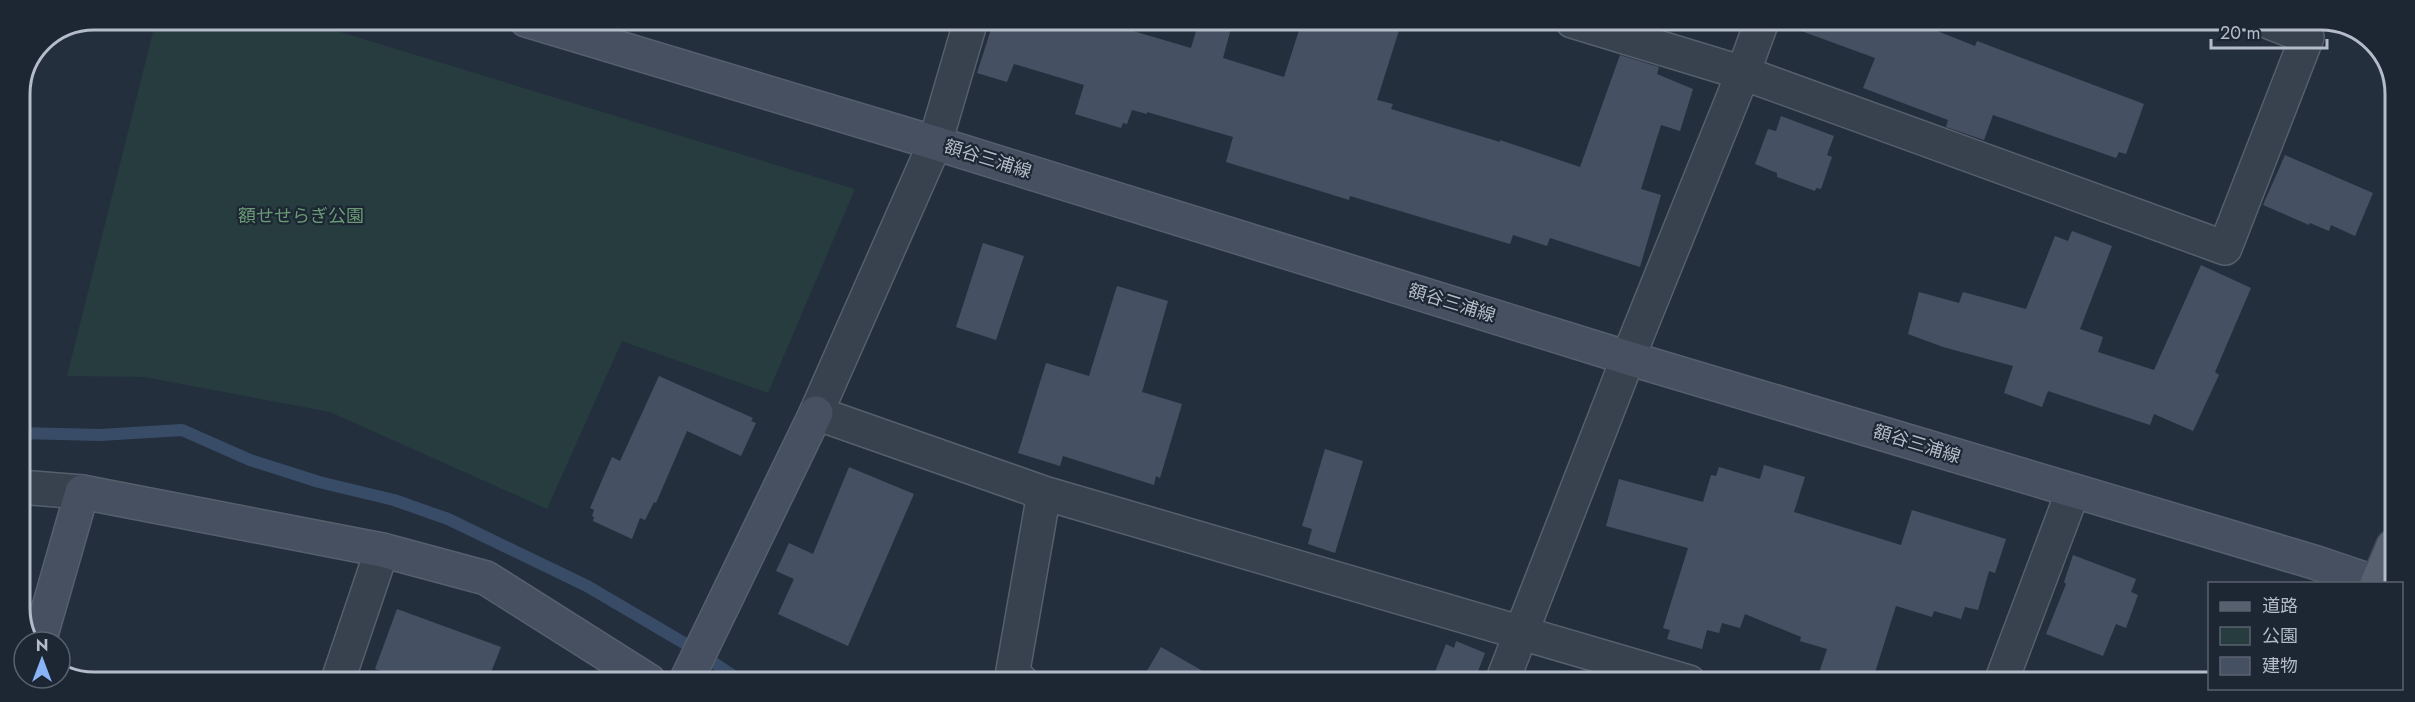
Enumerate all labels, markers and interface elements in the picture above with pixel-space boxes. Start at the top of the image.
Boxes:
scale bar [2211,12,2326,50]
text: 20 m [2220,20,2260,46]
street label: 額谷三浦線 [941,133,1035,185]
park label: 額せせらぎ公園 [238,203,364,229]
street label: 額谷三浦線 [1405,277,1499,329]
street label: 額谷三浦線 [1870,418,1964,470]
legend [2208,582,2403,690]
text: 道路 [2262,593,2298,619]
text: 公園 [2262,623,2298,649]
north arrow [12,630,72,690]
text: N [36,634,48,657]
text: 建物 [2262,653,2298,679]

